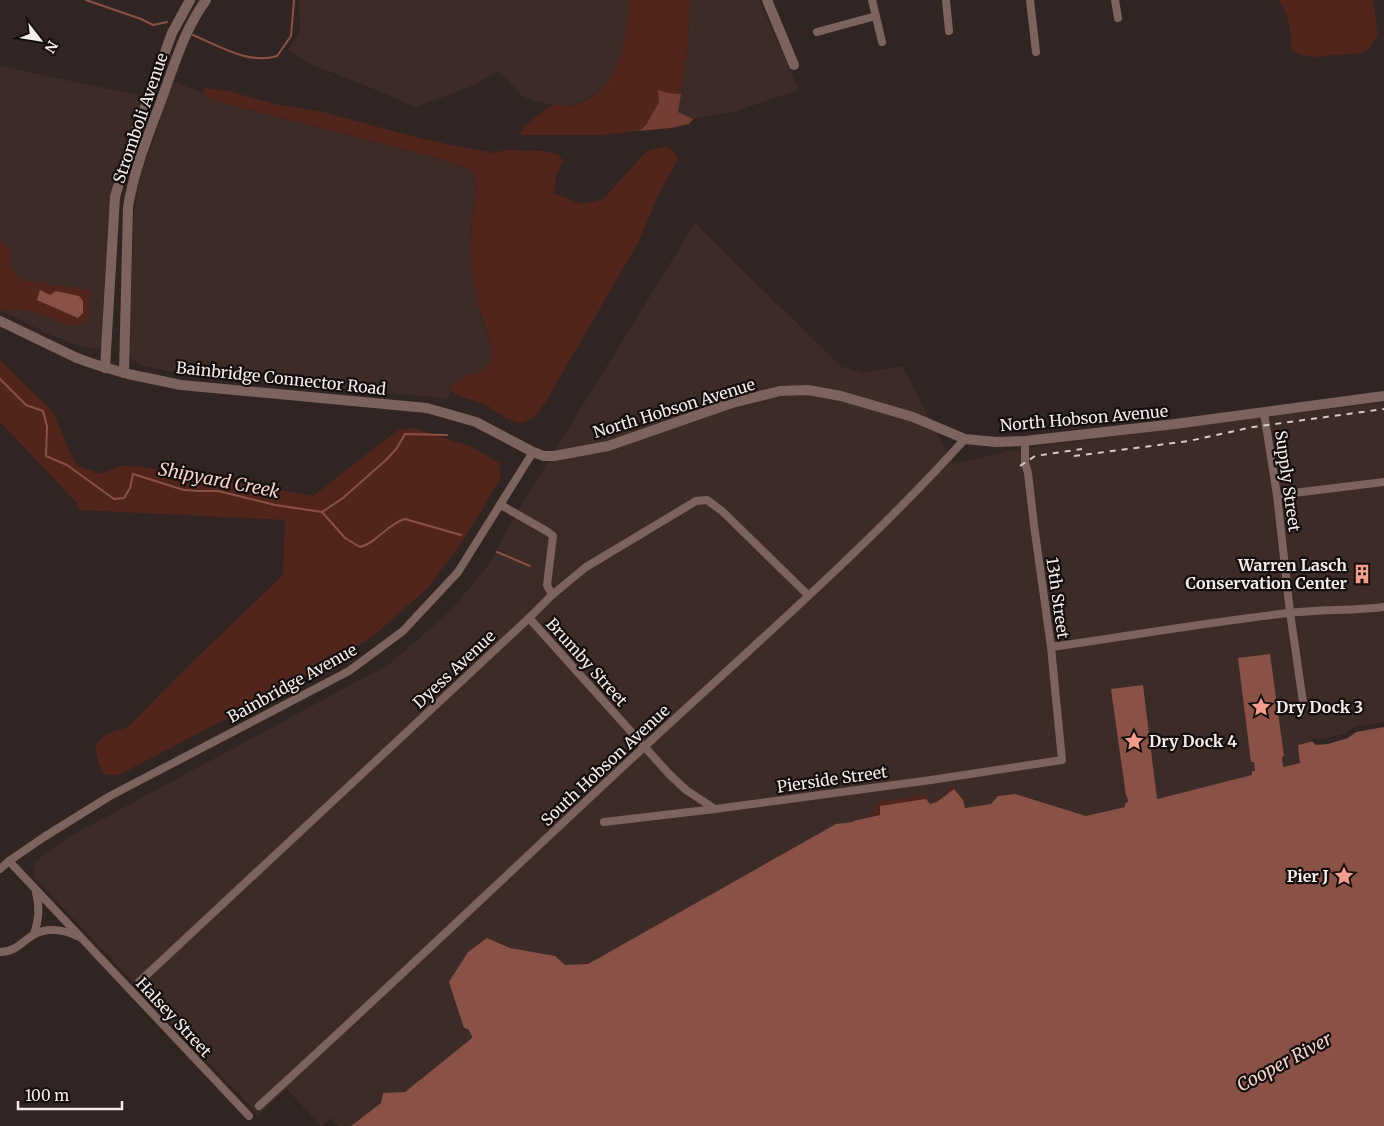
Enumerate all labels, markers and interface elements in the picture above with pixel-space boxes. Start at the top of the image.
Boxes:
north arrow [15,15,65,65]
text: N [41,37,62,56]
street label: Stromboli Avenue [108,50,172,186]
street label: Bainbridge Connector Road [175,357,387,399]
street label: North Hobson Avenue [591,374,757,442]
street label: North Hobson Avenue [999,401,1169,435]
street label: Supply Street [1271,429,1305,534]
water label: Shipyard Creek [157,457,282,503]
place label: Warren Lasch Conservation Center [1186,555,1348,593]
street label: 13th Street [1042,556,1074,641]
building icon: Warren Lasch Conservation Center [1351,563,1373,585]
street label: Brumby Street [542,614,632,711]
street label: Dyess Avenue [409,626,499,712]
street label: Bainbridge Avenue [224,639,360,727]
place icon: Dry Dock 3 [1250,696,1272,718]
place label: Dry Dock 3 [1276,697,1363,717]
street label: South Hobson Avenue [537,700,673,830]
place icon: Dry Dock 4 [1123,730,1145,752]
place label: Dry Dock 4 [1149,731,1237,751]
street label: Pierside Street [776,761,889,797]
place icon: Pier J [1333,865,1355,887]
place label: Pier J [1287,866,1329,886]
street label: Halsey Street [132,973,216,1061]
water label: Cooper River [1232,1027,1336,1097]
scale bar [18,1078,121,1110]
text: 100 m [25,1086,69,1105]

